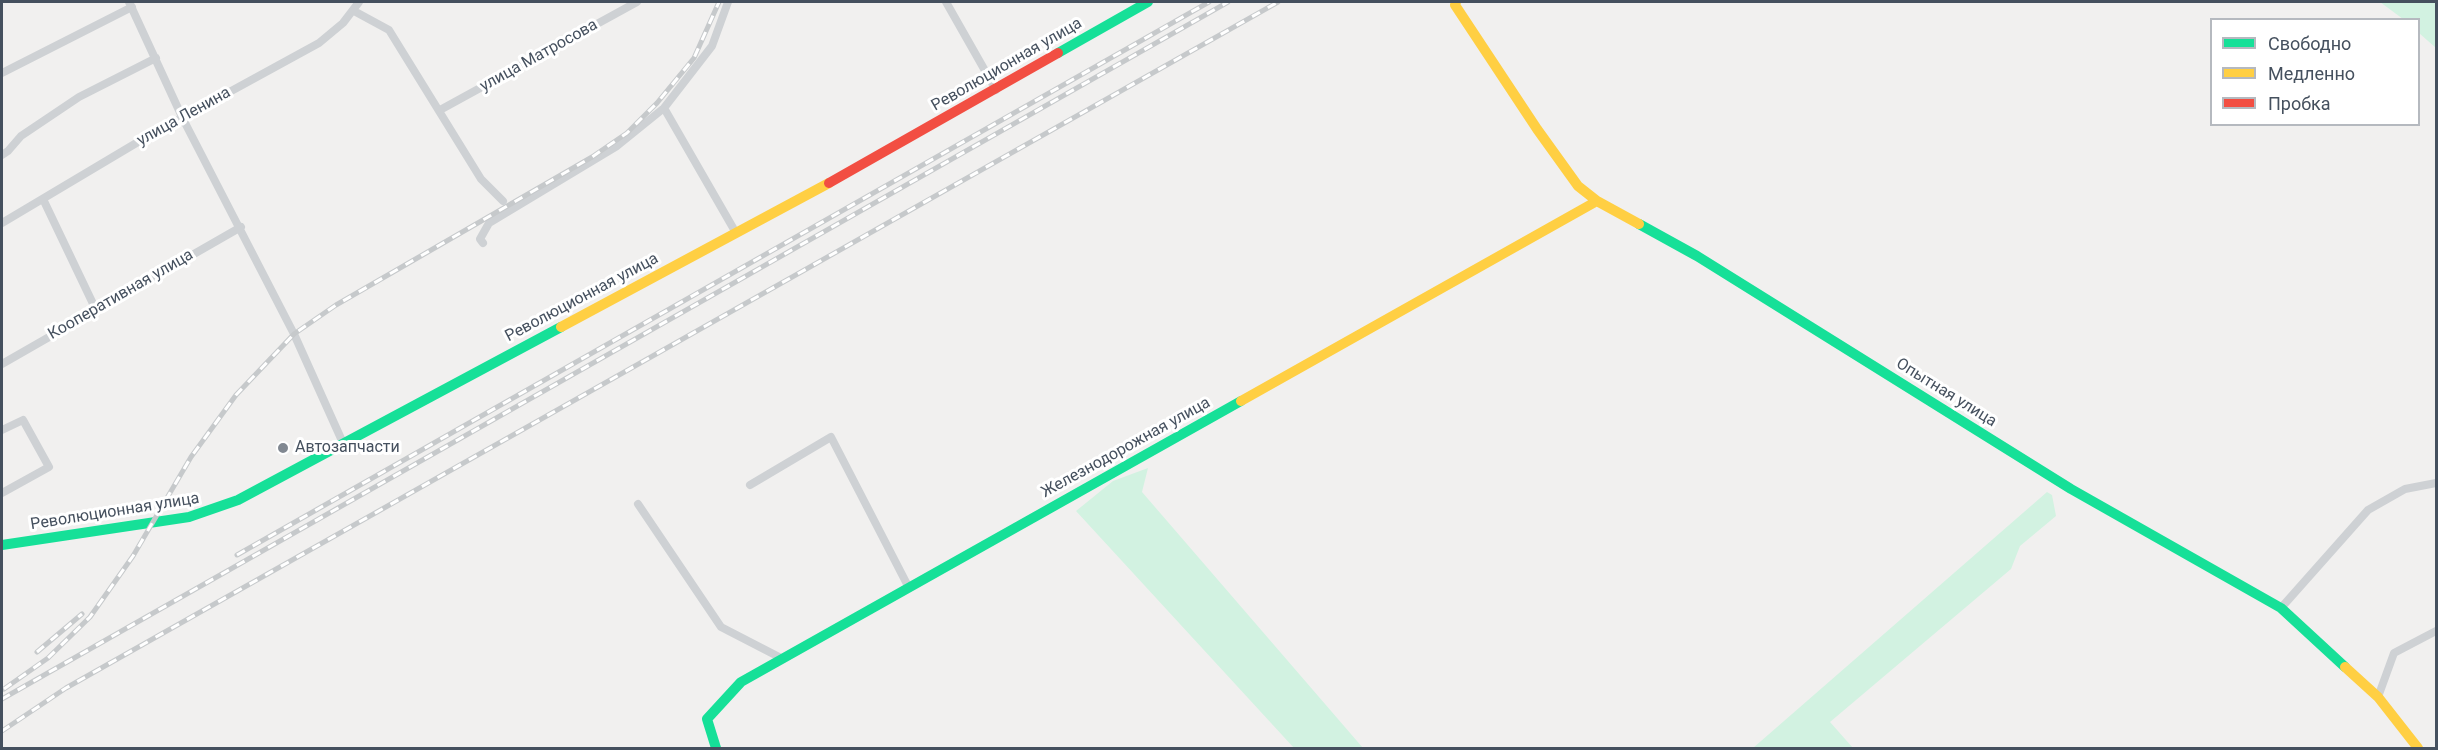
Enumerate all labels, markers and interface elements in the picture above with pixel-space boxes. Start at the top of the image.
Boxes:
street label: Революционная улица [928,14,1086,116]
street label: улица Матросова [477,16,601,96]
legend [2210,18,2420,126]
text: Свободно [2268,33,2351,54]
text: Медленно [2268,63,2355,84]
street label: улица Ленина [134,83,234,151]
text: Пробка [2268,93,2331,114]
street label: Кооперативная улица [45,246,197,344]
street label: Революционная улица [502,249,662,347]
street label: Опытная улица [1892,354,2000,432]
street label: Железнодорожная улица [1038,394,1214,502]
place label: Автозапчасти [295,438,400,458]
marker: Автозапчасти [276,441,290,455]
street label: Революционная улица [29,489,201,535]

